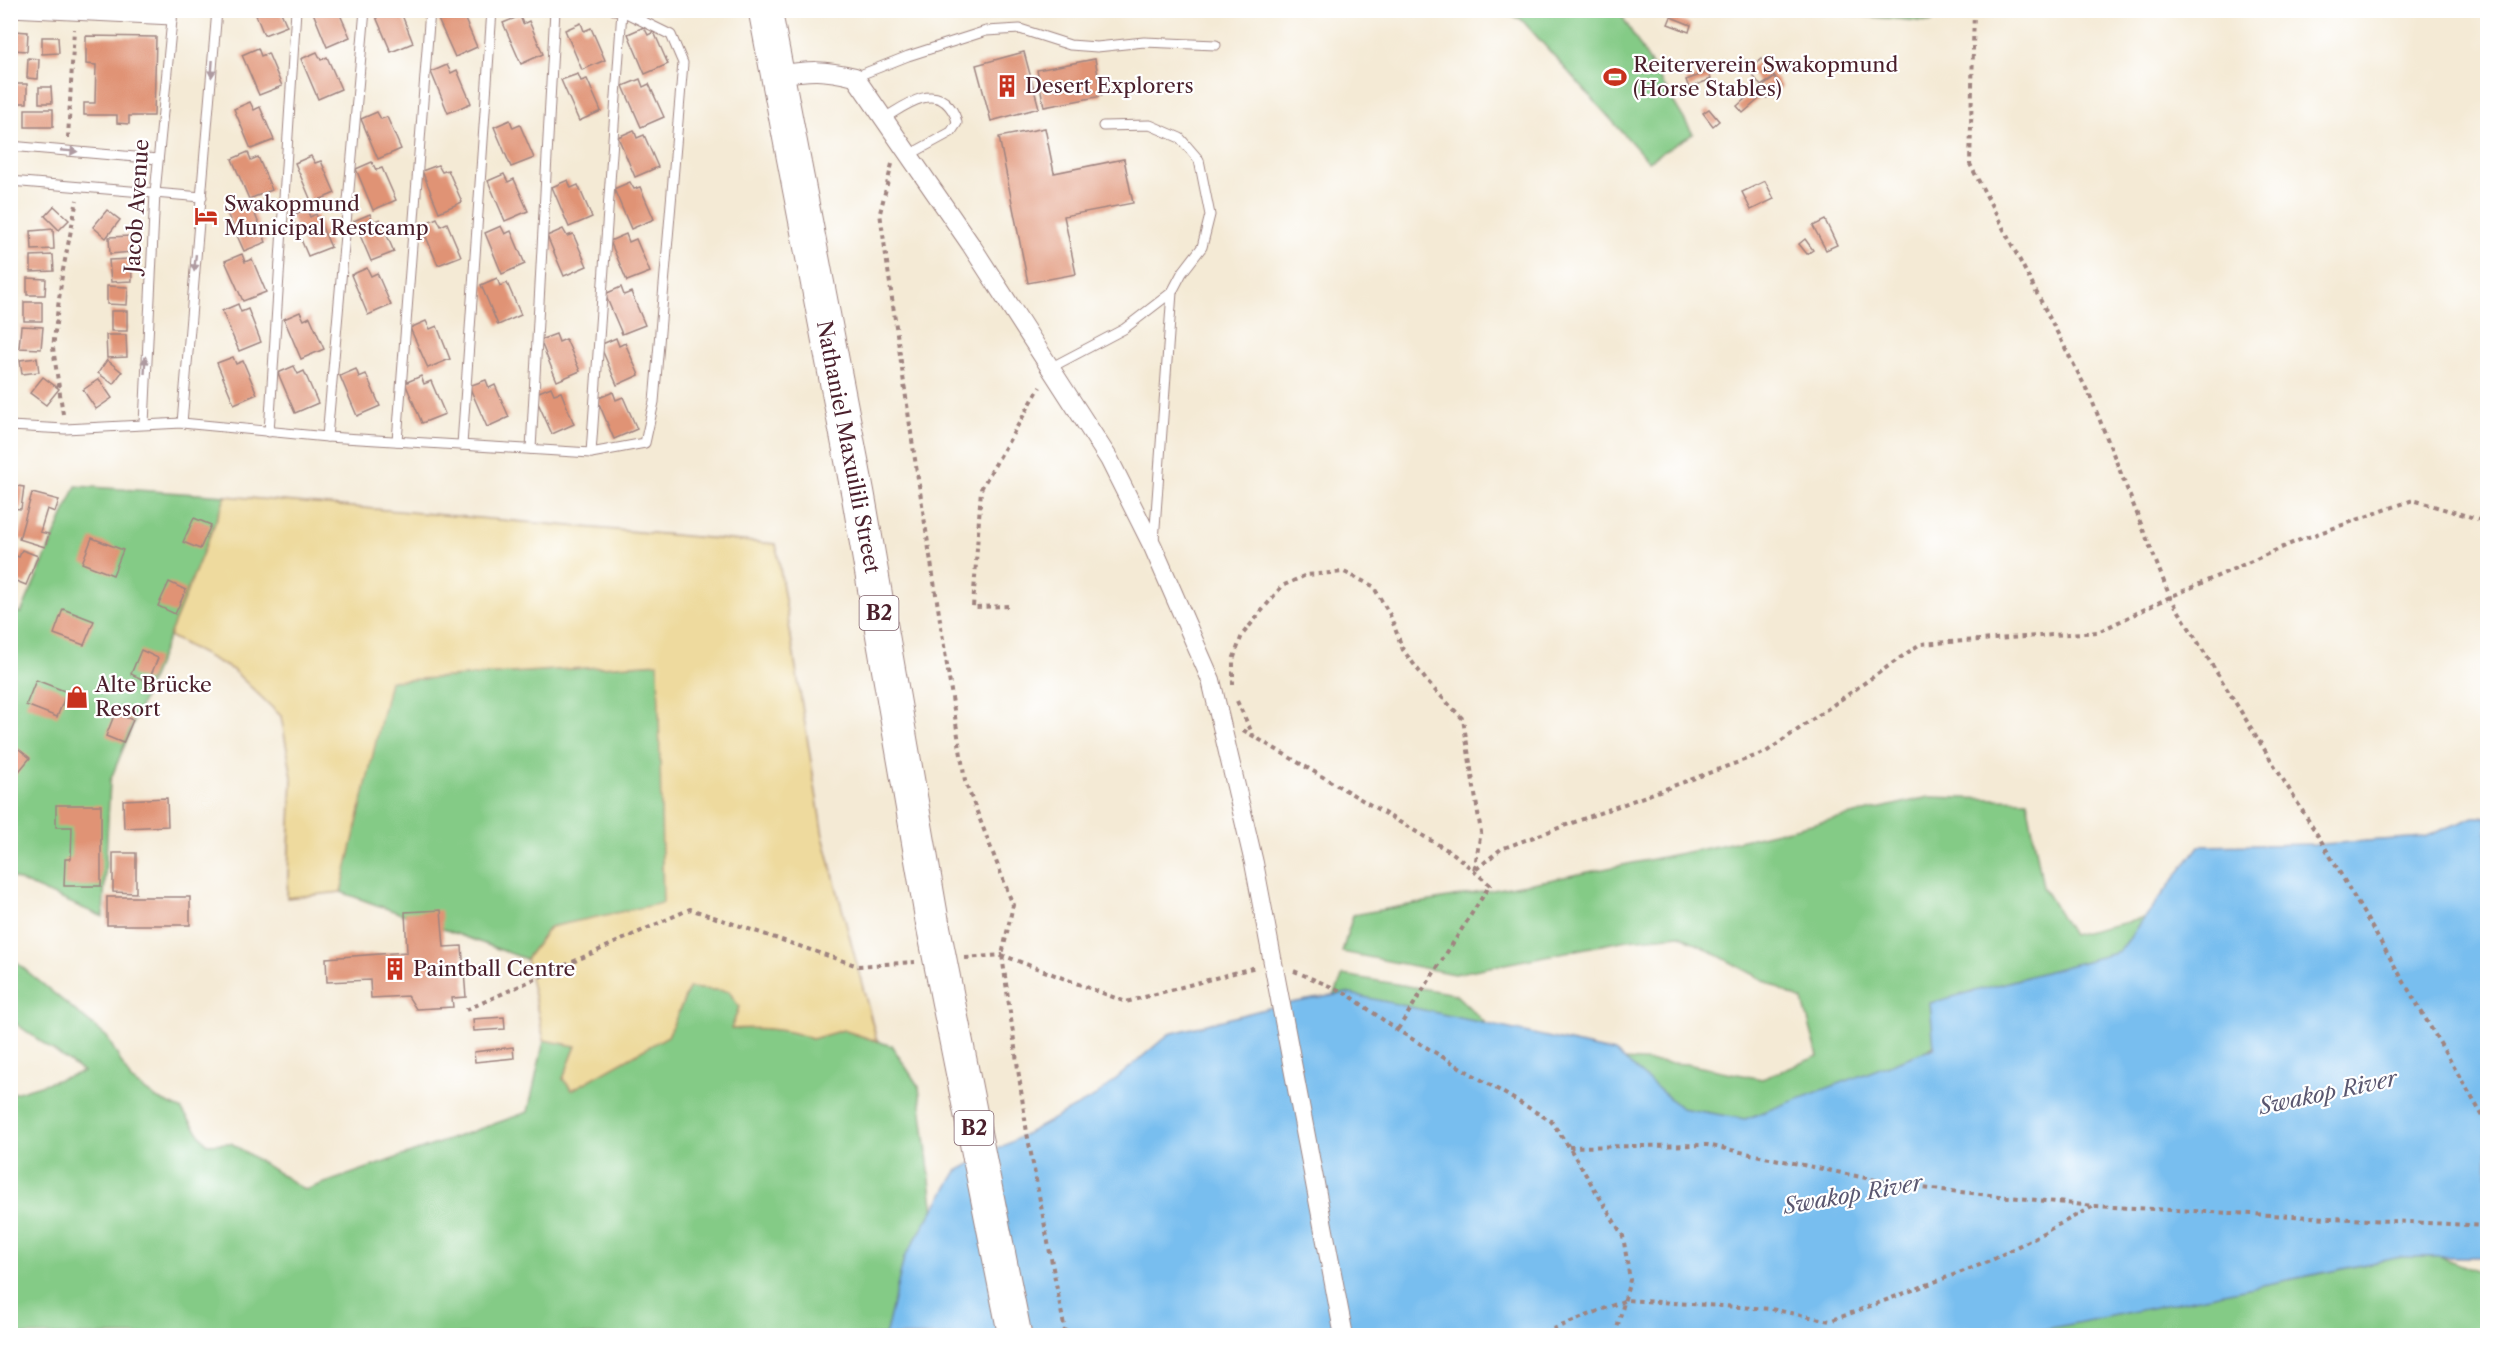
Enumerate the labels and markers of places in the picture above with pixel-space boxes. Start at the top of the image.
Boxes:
place label: Reiterverein Swakopmund (Horse Stables) [1633,52,1898,101]
sports icon: Reiterverein Swakopmund (Horse Stables) [1602,64,1628,90]
building icon: Desert Explorers [994,73,1020,99]
place label: Desert Explorers [1025,73,1194,98]
place label: Swakopmund Municipal Restcamp [224,191,429,240]
hotel icon: Swakopmund Municipal Restcamp [193,203,219,229]
place label: Alte Brücke Resort [94,672,212,721]
shop icon: Alte Brücke Resort [64,684,90,710]
building icon: Paintball Centre [382,956,408,982]
place label: Paintball Centre [413,956,575,981]

